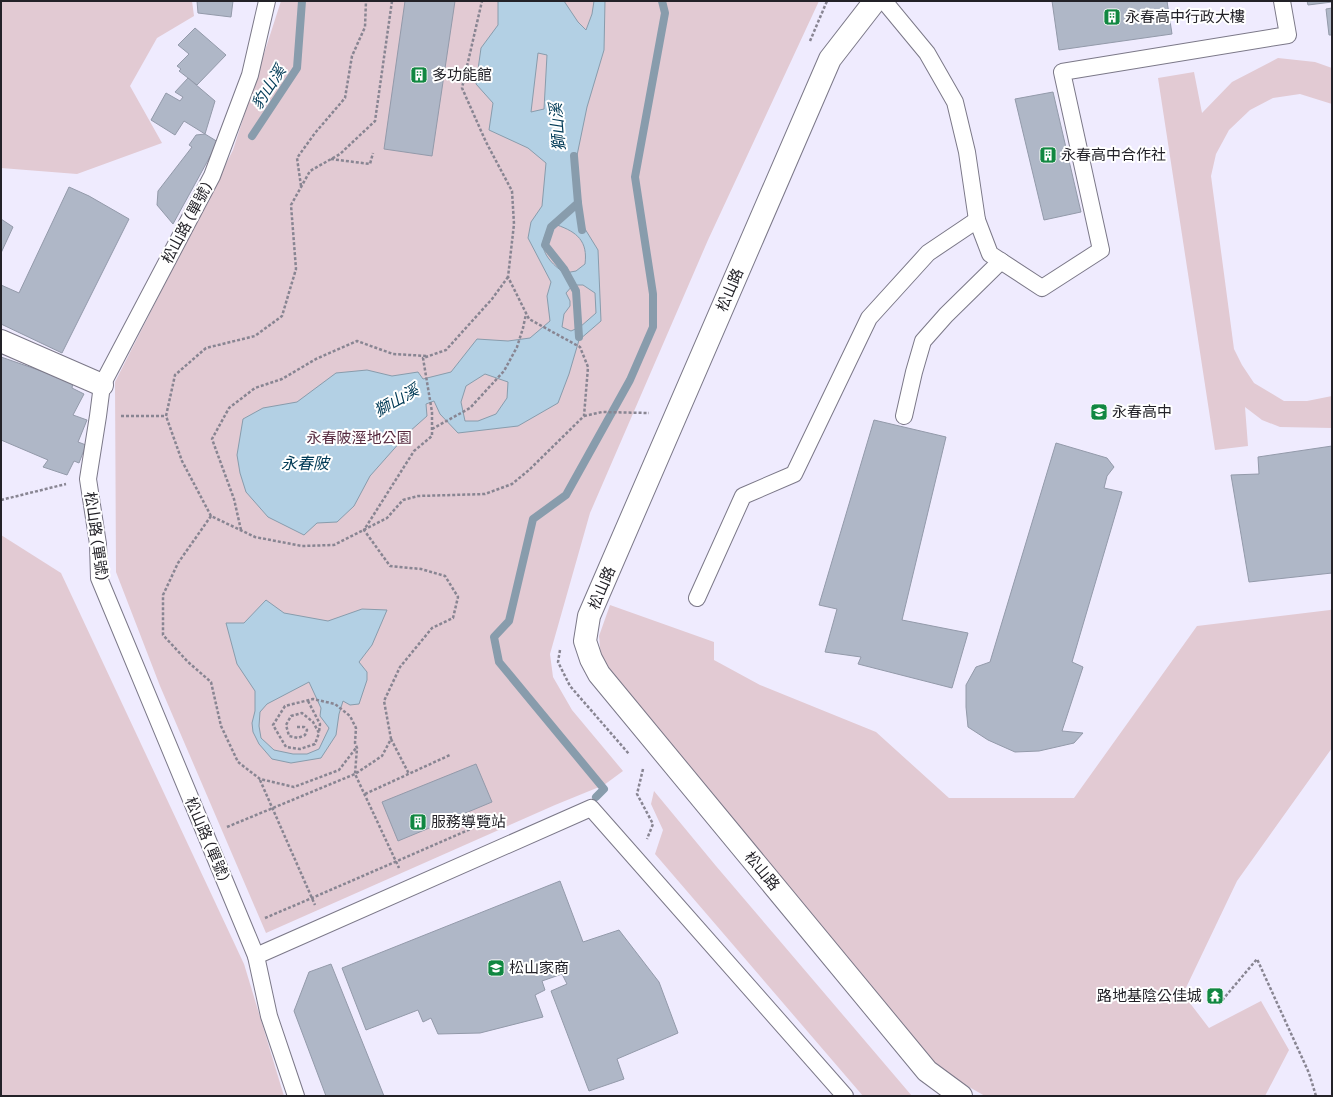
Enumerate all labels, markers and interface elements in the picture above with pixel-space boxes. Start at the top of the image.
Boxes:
building icon: 永春高中行政大樓 [1102,7,1122,27]
place label: 永春高中行政大樓 [1125,8,1245,26]
water label: 豹山溪 [247,60,291,113]
building icon: 多功能館 [409,65,429,85]
place label: 多功能館 [432,66,492,84]
water label: 獅山溪 [546,100,569,152]
building icon: 永春高中合作社 [1038,145,1058,165]
place label: 永春高中合作社 [1061,146,1166,164]
street label: 松山路 (單號) [158,179,216,267]
street label: 松山路 [713,266,747,314]
water label: 獅山溪 [371,380,424,420]
school or university icon: 永春高中 [1089,402,1109,422]
place label: 永春高中 [1112,403,1172,421]
park label: 永春陂溼地公園 [306,429,412,447]
water label: 永春陂 [281,454,331,473]
street label: 松山路 (單號) [81,491,111,581]
street label: 松山路 [585,564,619,612]
street label: 松山路 (單號) [181,794,233,884]
building icon: 服務導覽站 [408,812,428,832]
place label: 服務導覽站 [431,813,506,831]
street label: 松山路 [741,848,783,894]
school or university icon: 松山家商 [486,958,506,978]
place label: 松山家商 [509,959,569,977]
temple icon: 路地基陰公佳城 [1205,986,1225,1006]
place label: 路地基陰公佳城 [1097,987,1202,1005]

